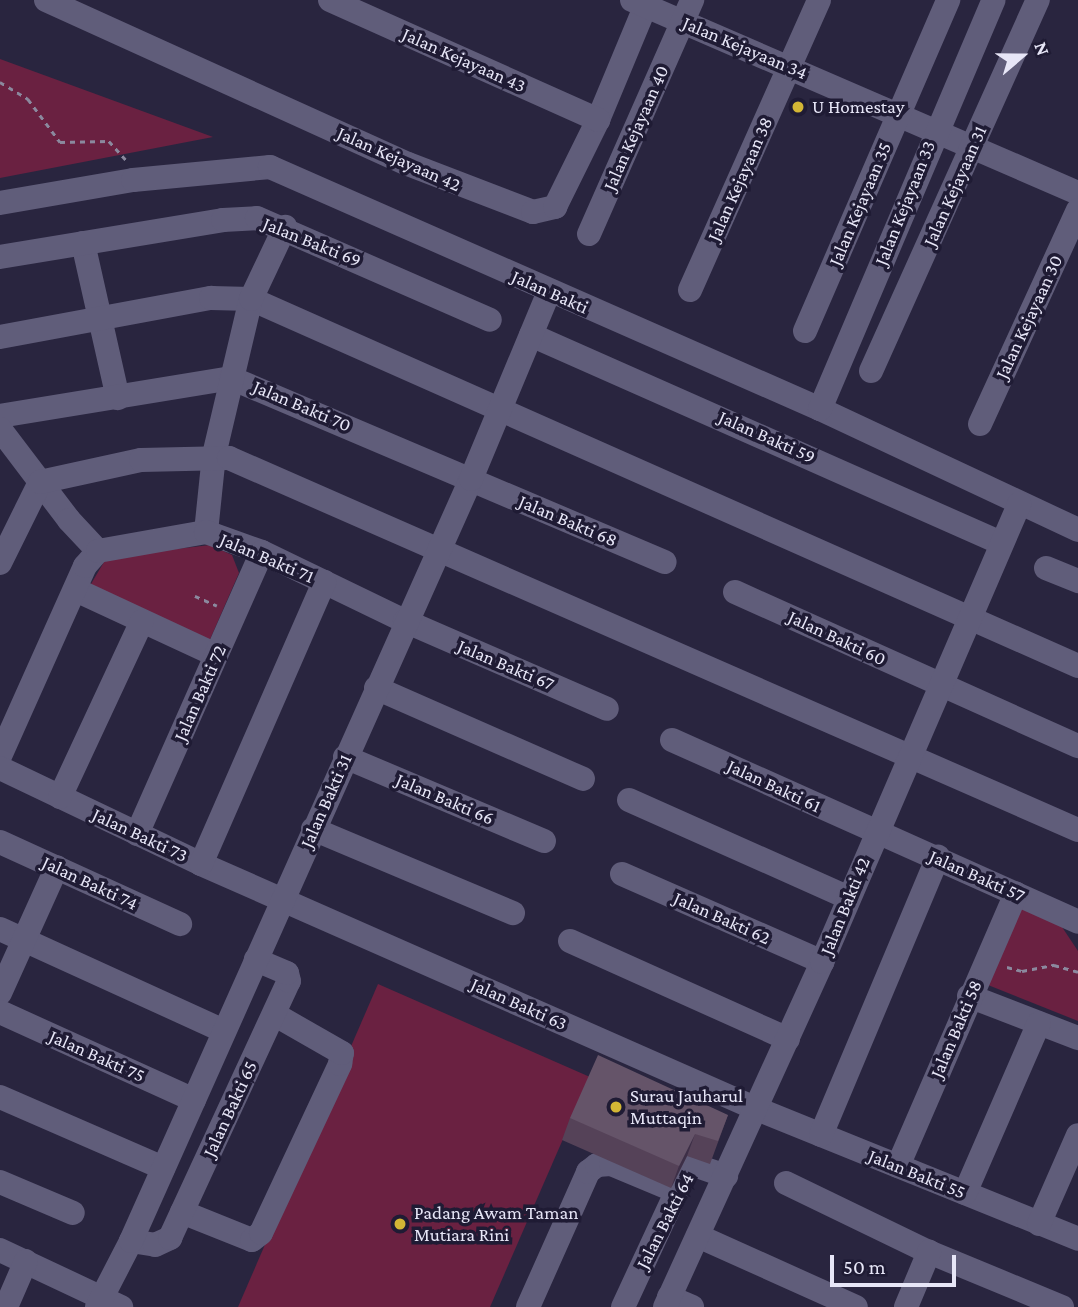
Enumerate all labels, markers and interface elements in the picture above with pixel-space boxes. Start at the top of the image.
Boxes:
street label: Jalan Kejayaan 34 [679,12,811,84]
north arrow [987,21,1057,91]
street label: Jalan Kejayaan 43 [399,23,529,97]
text: N [1030,39,1054,58]
street label: Jalan Kejayaan 40 [598,62,674,194]
place label: U Homestay [812,96,905,118]
marker: U Homestay [790,99,806,115]
street label: Jalan Kejayaan 38 [702,113,778,245]
street label: Jalan Kejayaan 42 [334,122,464,196]
street label: Jalan Kejayaan 31 [918,122,992,250]
street label: Jalan Kejayaan 33 [870,137,940,269]
street label: Jalan Kejayaan 35 [824,139,896,269]
street label: Jalan Bakti 69 [260,212,364,272]
street label: Jalan Kejayaan 30 [990,251,1068,383]
street label: Jalan Bakti [508,265,592,319]
street label: Jalan Bakti 70 [250,375,354,437]
street label: Jalan Bakti 59 [715,406,819,468]
street label: Jalan Bakti 68 [515,490,621,552]
street label: Jalan Bakti 71 [216,528,318,588]
street label: Jalan Bakti 60 [784,605,890,671]
street label: Jalan Bakti 67 [454,634,558,696]
street label: Jalan Bakti 72 [169,641,231,745]
street label: Jalan Bakti 31 [295,751,357,851]
street label: Jalan Bakti 61 [723,754,825,818]
street label: Jalan Bakti 66 [393,768,497,830]
street label: Jalan Bakti 73 [89,803,191,867]
street label: Jalan Bakti 57 [926,845,1028,907]
street label: Jalan Bakti 74 [39,851,141,915]
street label: Jalan Bakti 42 [815,854,875,958]
street label: Jalan Bakti 62 [670,887,774,949]
street label: Jalan Bakti 63 [467,973,571,1035]
street label: Jalan Bakti 58 [925,977,987,1081]
street label: Jalan Bakti 75 [46,1025,148,1087]
street label: Jalan Bakti 65 [198,1057,262,1161]
place label: Surau Jauharul Muttaqin [630,1085,743,1129]
marker: Surau Jauharul Muttaqin [608,1099,624,1115]
street label: Jalan Bakti 55 [865,1144,969,1204]
street label: Jalan Bakti 64 [631,1169,699,1273]
place label: Padang Awam Taman Mutiara Rini [414,1202,578,1246]
marker: Padang Awam Taman Mutiara Rini [392,1216,408,1232]
scale bar [833,1240,959,1284]
text: 50 m [843,1255,886,1279]

